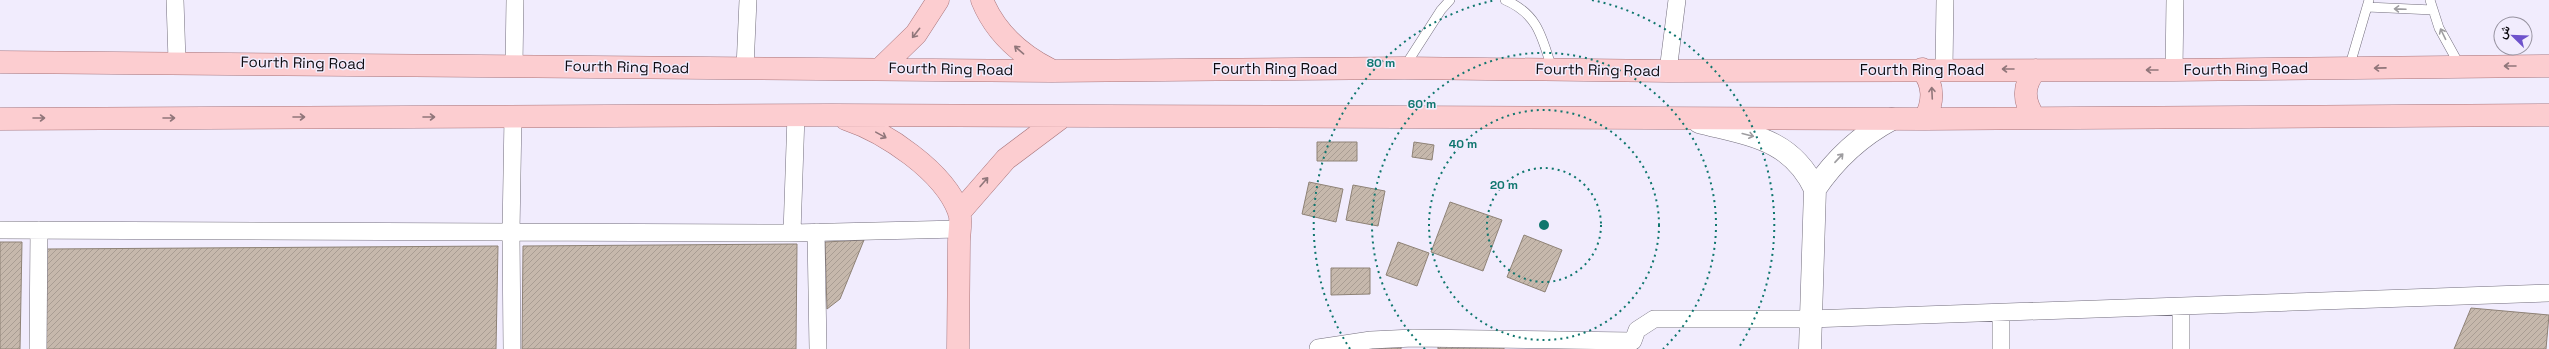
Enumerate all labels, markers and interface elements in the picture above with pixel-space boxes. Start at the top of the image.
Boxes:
one-way arrow [2394,5,2407,12]
north arrow [2493,16,2533,56]
text: ش [2495,23,2513,41]
one-way arrow [912,27,921,38]
one-way arrow [2439,28,2446,40]
one-way arrow [1014,45,1024,54]
street label: Fourth Ring Road [241,52,366,73]
text: 80 m [1367,55,1395,71]
street label: Fourth Ring Road [565,56,690,77]
street label: Fourth Ring Road [889,58,1014,79]
street label: Fourth Ring Road [2183,58,2308,79]
street label: Fourth Ring Road [1213,59,1337,78]
street label: Fourth Ring Road [1536,59,1661,80]
street label: Fourth Ring Road [1860,60,1984,79]
one-way arrow [2504,62,2517,70]
one-way arrow [2374,64,2387,71]
one-way arrow [2002,65,2015,73]
one-way arrow [2146,66,2159,74]
one-way arrow [1928,87,1935,100]
text: 60 m [1408,96,1436,112]
one-way arrow [292,113,305,121]
one-way arrow [422,113,435,121]
one-way arrow [32,114,45,122]
one-way arrow [162,114,175,122]
one-way arrow [1741,131,1754,139]
one-way arrow [875,132,887,139]
text: 40 m [1449,136,1477,152]
one-way arrow [1834,153,1844,163]
one-way arrow [979,177,988,188]
text: 20 m [1490,177,1518,193]
centre of rings [1537,218,1551,232]

